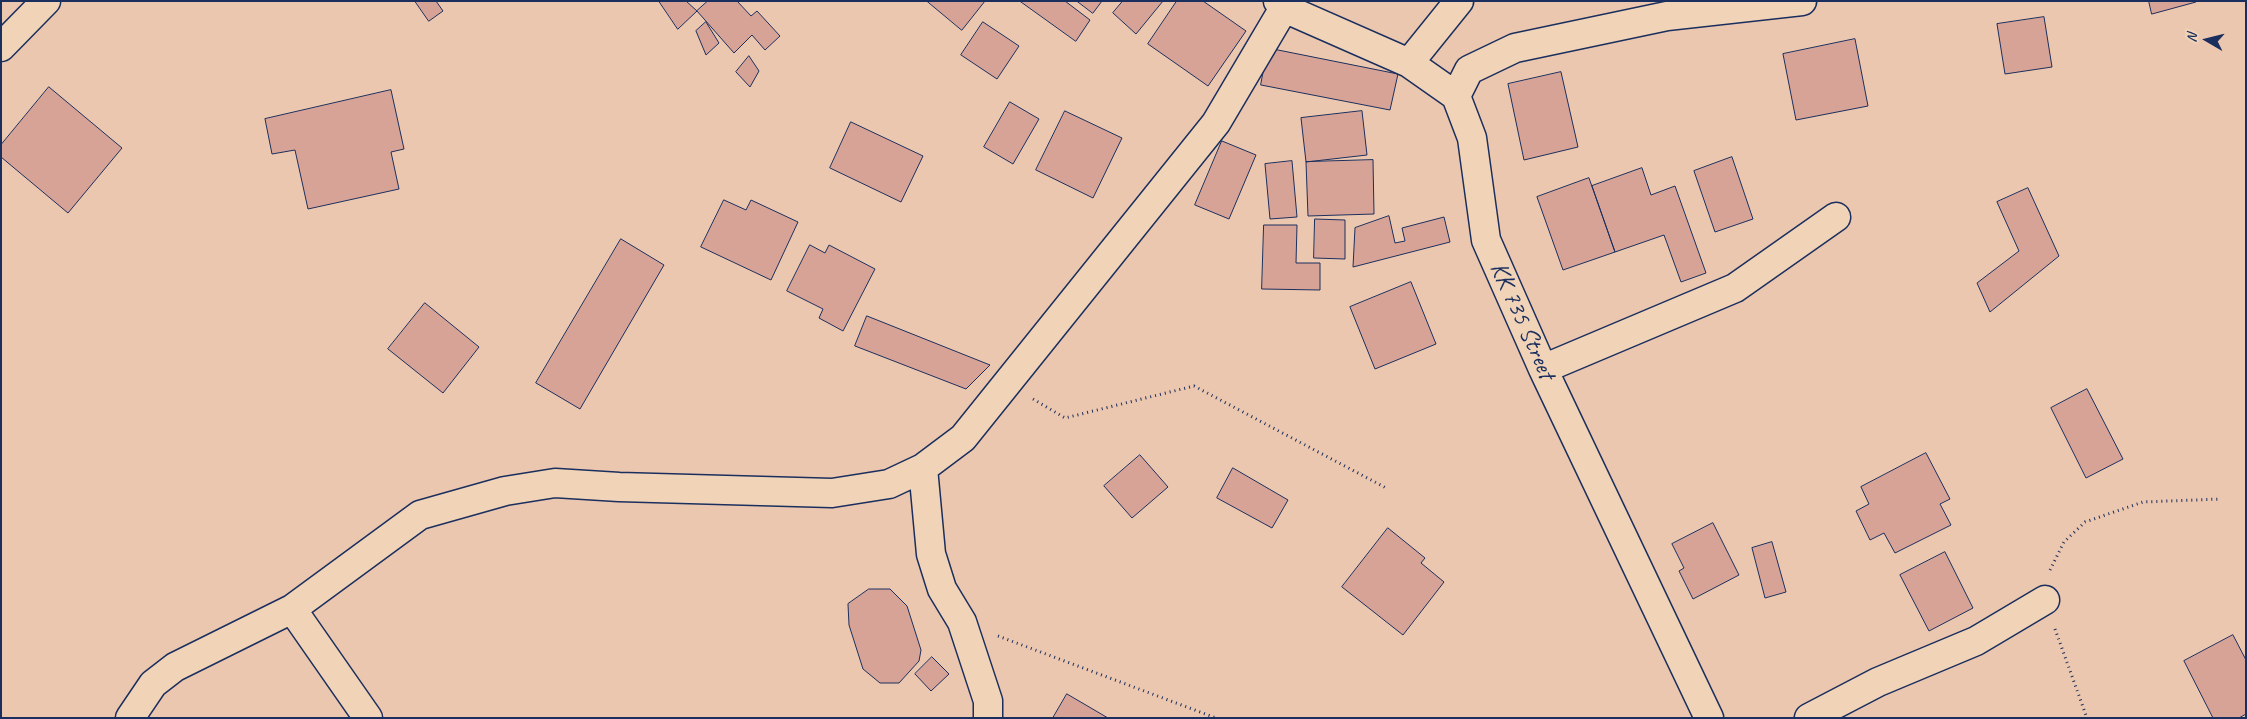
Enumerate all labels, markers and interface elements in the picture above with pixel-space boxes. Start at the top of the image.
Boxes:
north arrow [2182,15,2232,65]
text: N [2183,32,2201,43]
street label: KK 735 Street [1483,258,1561,384]

